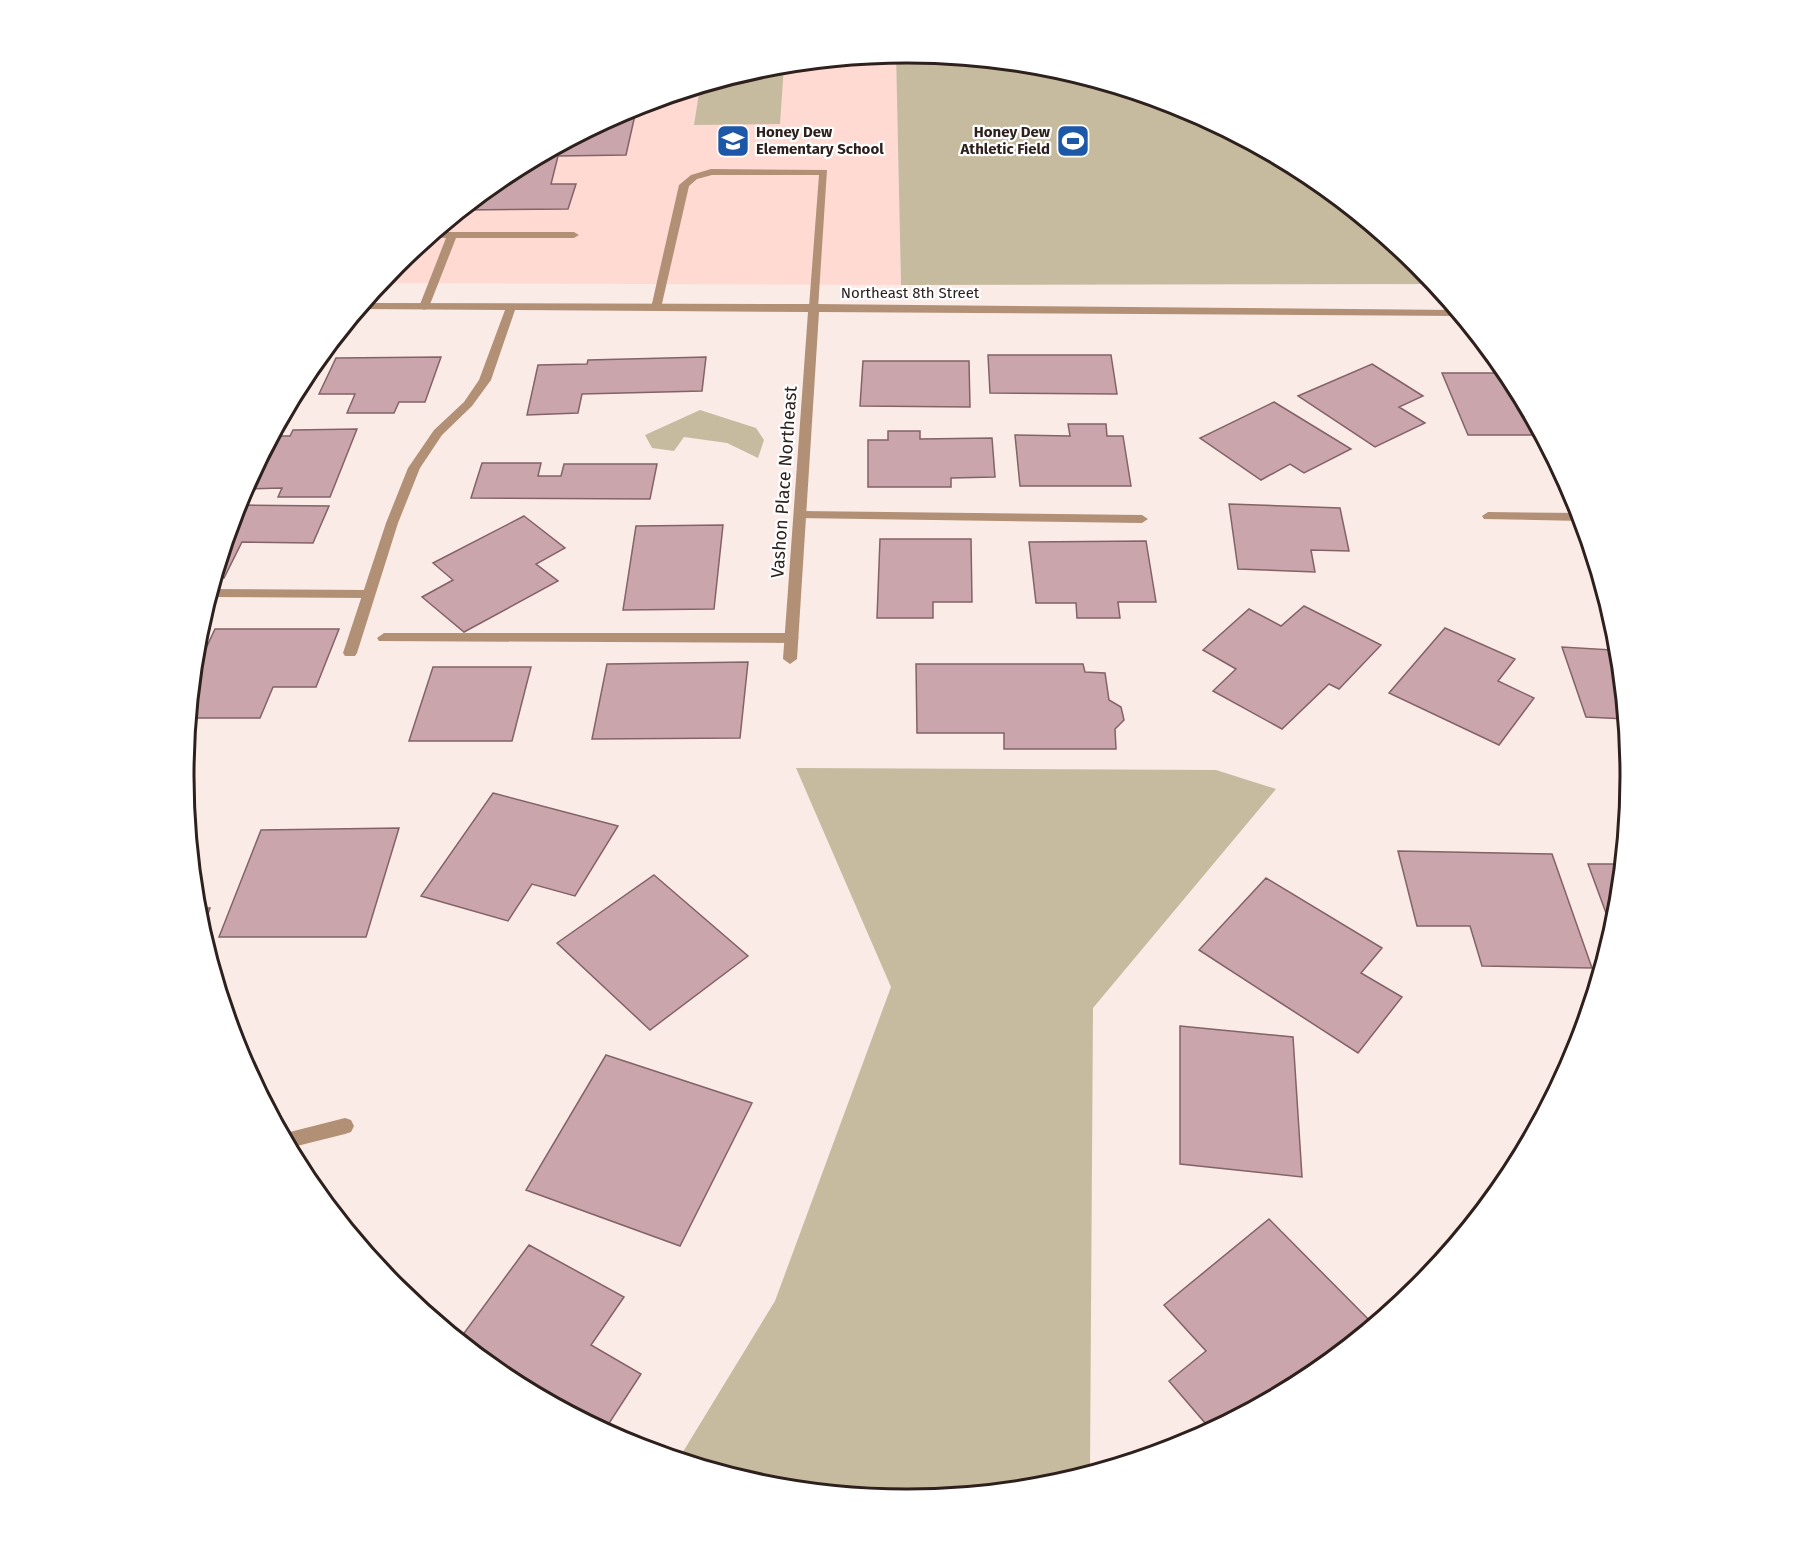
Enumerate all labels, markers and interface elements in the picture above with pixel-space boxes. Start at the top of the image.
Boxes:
school or university icon: Honey Dew Elementary School [715,123,751,159]
place label: Honey Dew Elementary School [756,123,884,158]
place label: Honey Dew Athletic Field [960,123,1051,158]
sports icon: Honey Dew Athletic Field [1055,123,1091,159]
street label: Northeast 8th Street [841,284,980,302]
street label: Vashon Place Northeast [766,385,802,579]

